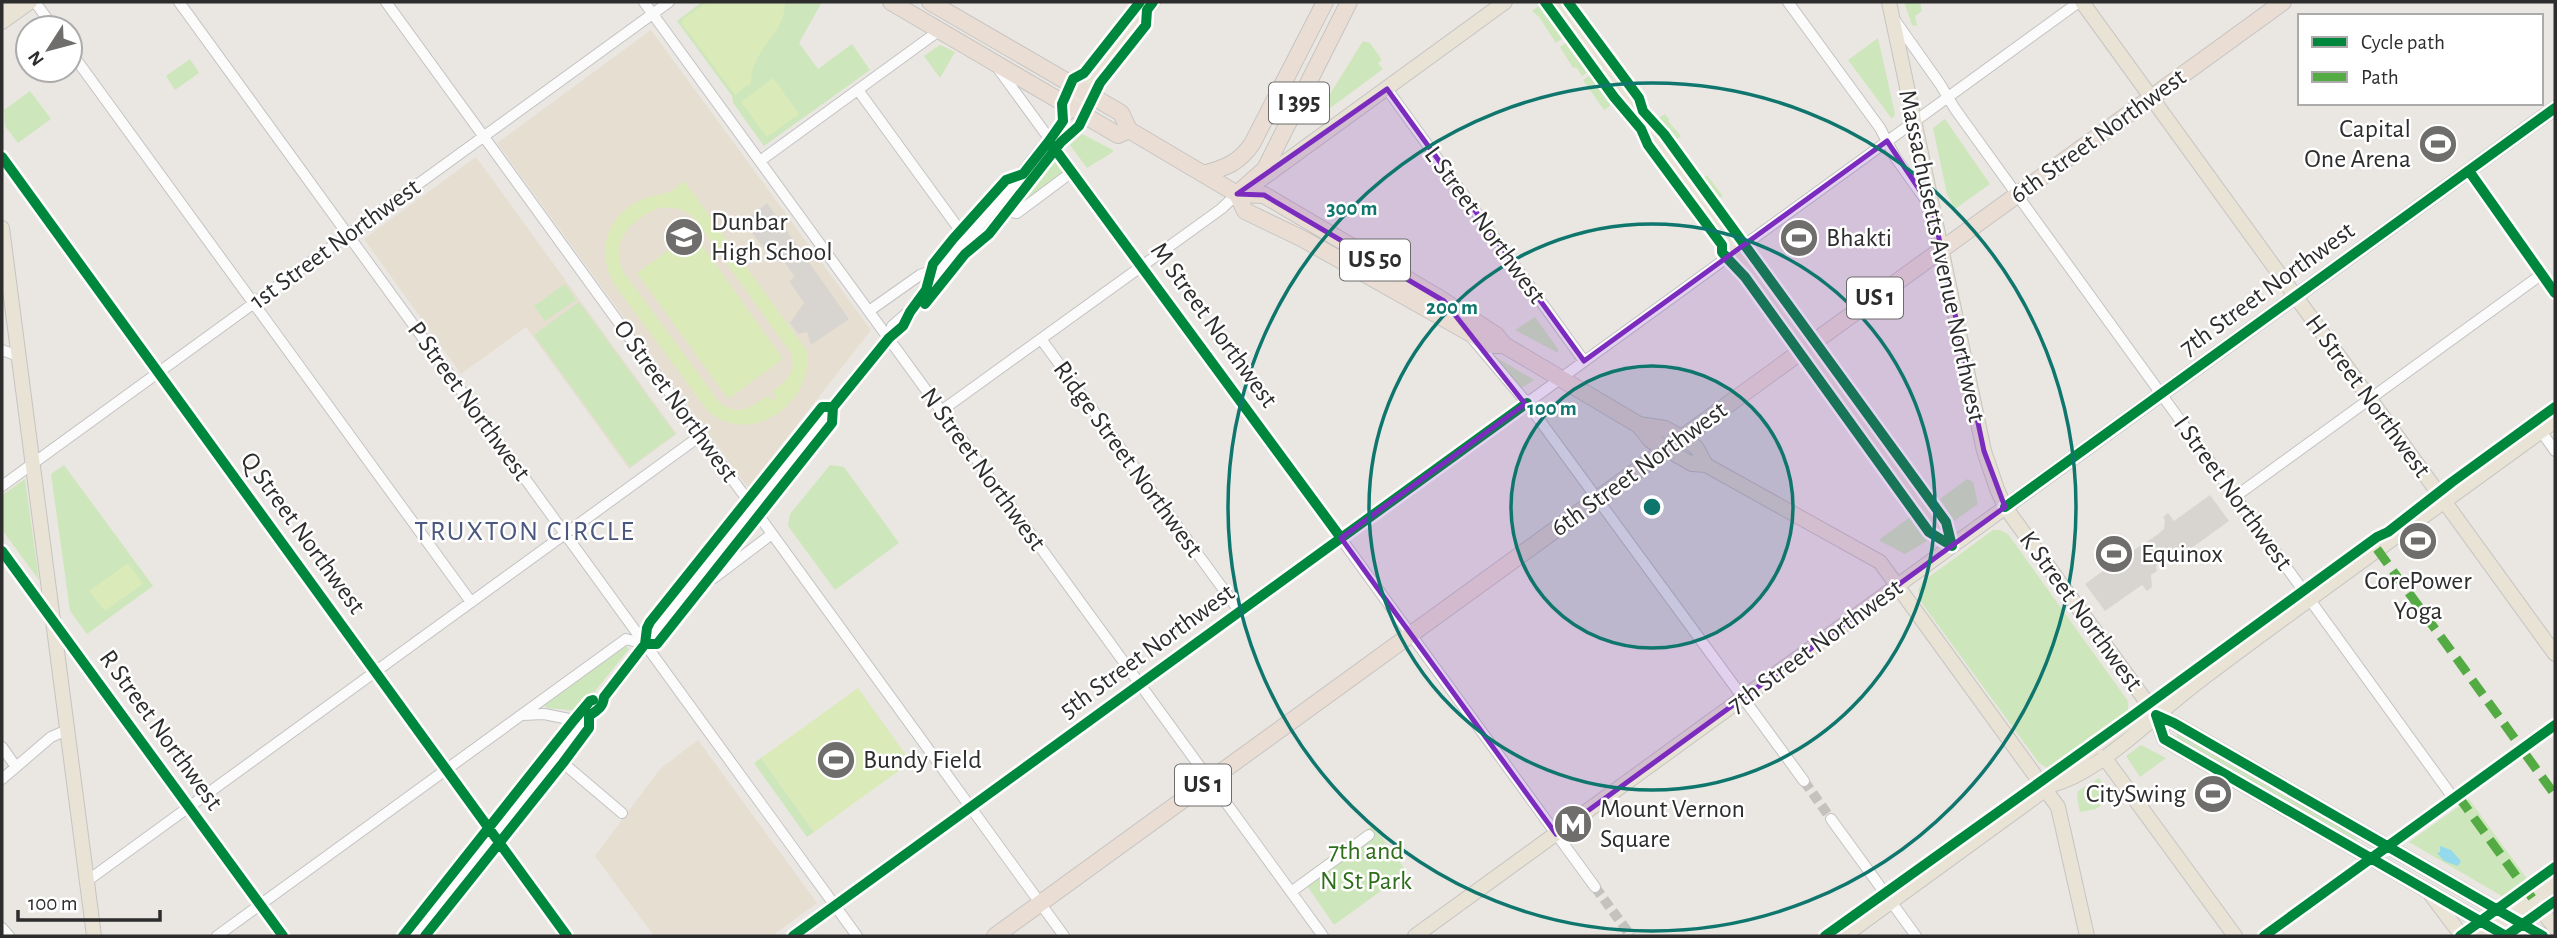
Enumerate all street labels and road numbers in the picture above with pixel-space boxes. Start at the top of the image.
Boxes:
street label: 6th Street Northwest [2005,64,2191,208]
road number: I 395 [1269,82,1329,124]
street label: Massachusetts Avenue Northwest [1894,88,1990,424]
street label: L Street Northwest [1419,142,1551,308]
street label: 1st Street Northwest [245,174,425,314]
street label: 7th Street Northwest [2175,217,2359,361]
street label: M Street Northwest [1146,238,1282,412]
road number: US 50 [1340,240,1410,281]
road number: US 1 [1847,278,1903,318]
street label: H Street Northwest [2300,310,2436,482]
street label: O Street Northwest [609,315,743,487]
street label: P Street Northwest [403,317,535,485]
street label: Ridge Street Northwest [1048,356,1208,562]
street label: N Street Northwest [915,383,1051,555]
street label: 6th Street Northwest [1546,397,1732,541]
street label: I Street Northwest [2169,411,2297,575]
street label: Q Street Northwest [236,447,370,619]
street label: K Street Northwest [2014,526,2148,696]
street label: 7th Street Northwest [1723,574,1907,718]
street label: 5th Street Northwest [1055,579,1239,723]
street label: R Street Northwest [94,645,228,815]
road number: US 1 [1175,764,1231,806]

